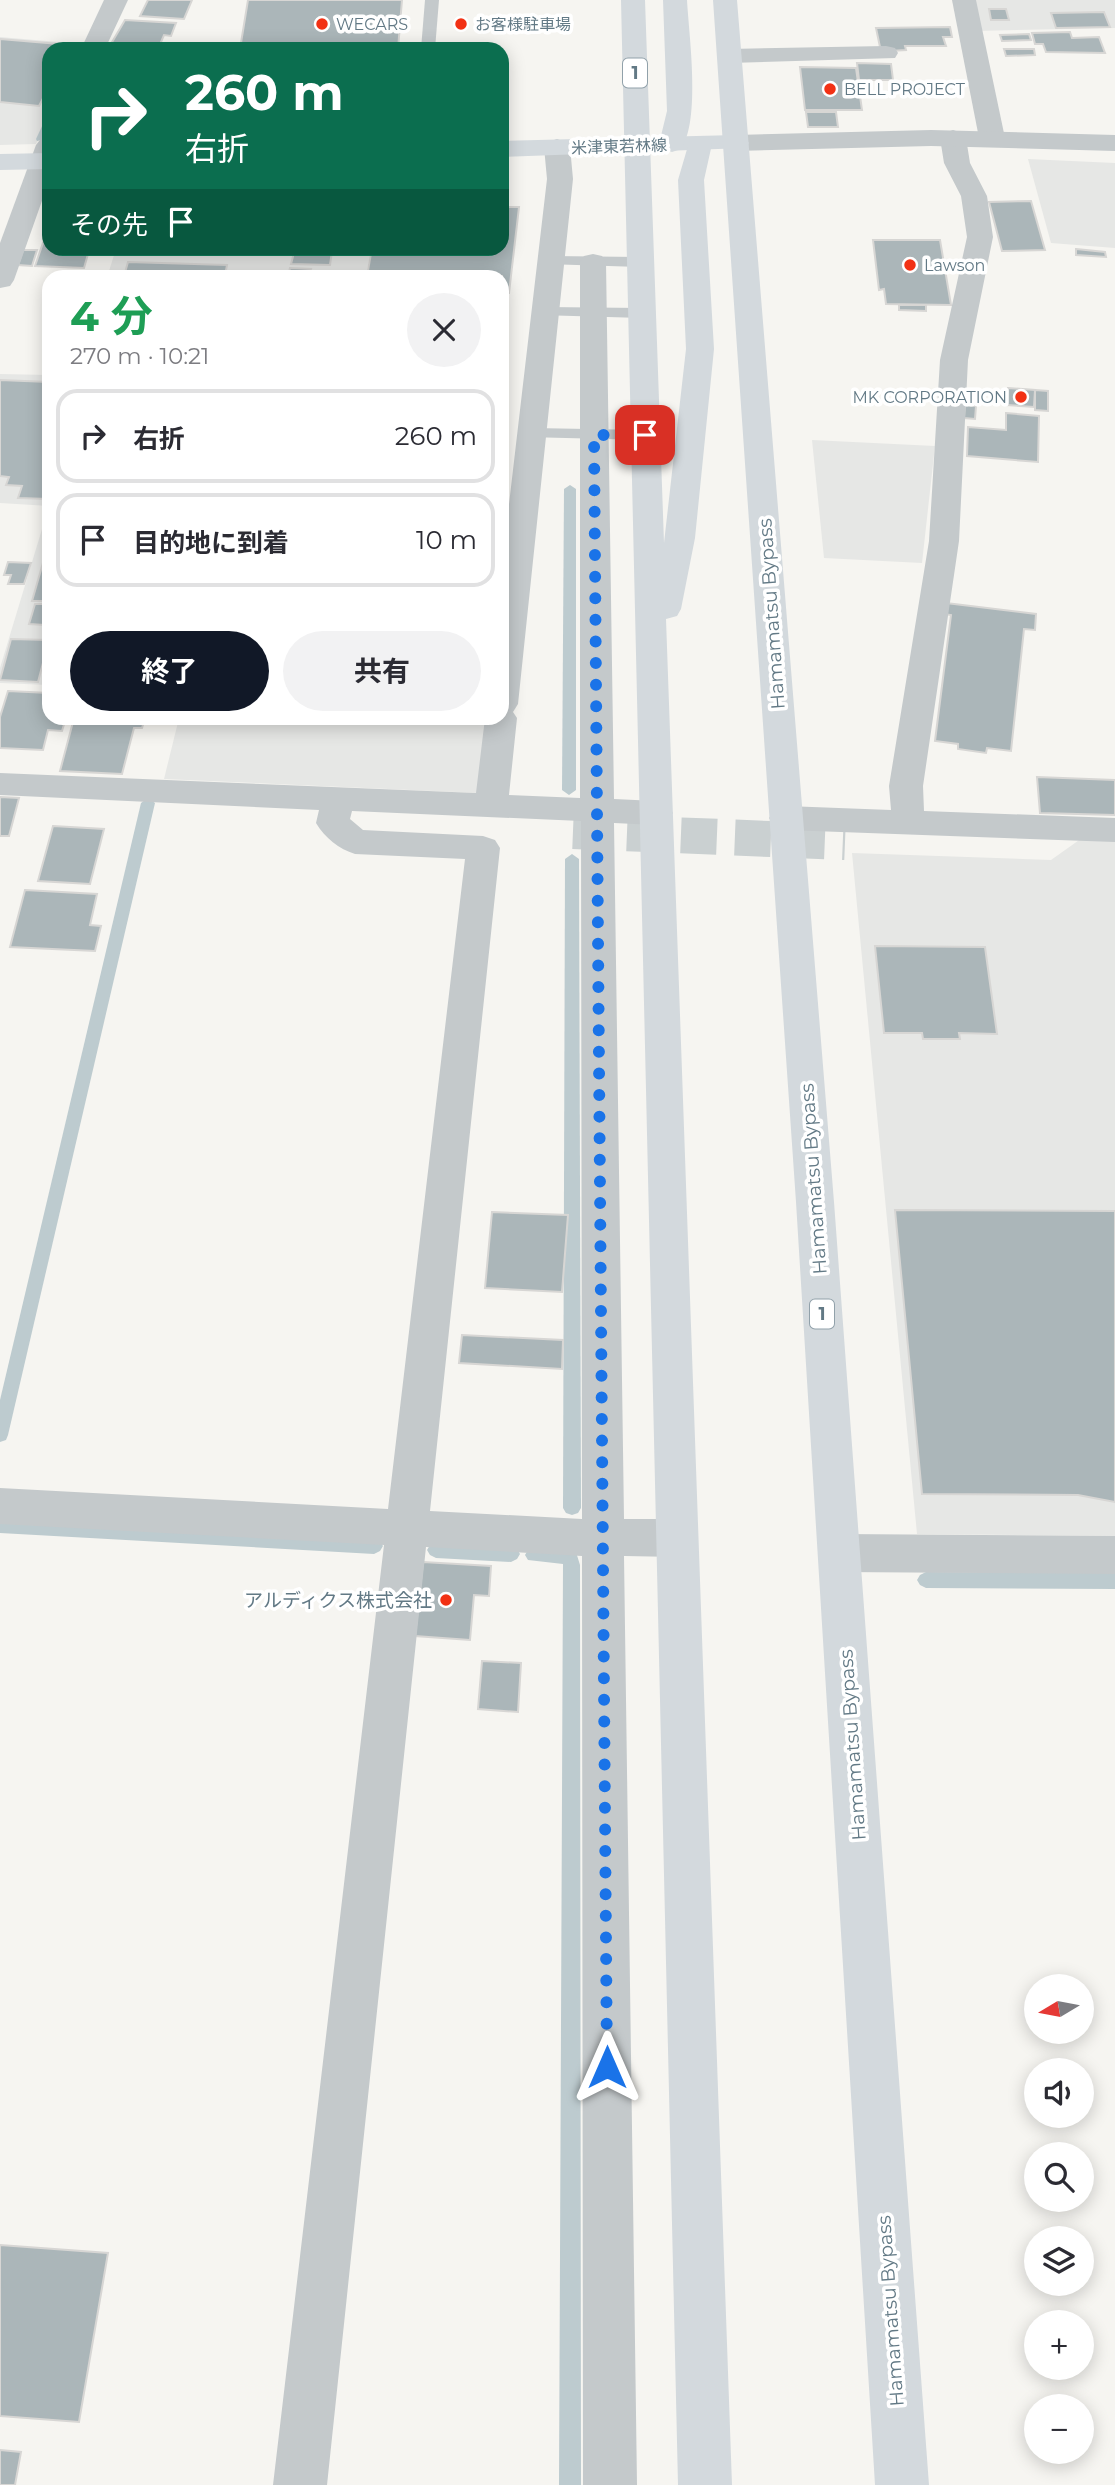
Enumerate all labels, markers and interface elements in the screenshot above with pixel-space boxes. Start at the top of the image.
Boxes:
place label: WECARS [336,15,408,34]
place label: お客様駐車場 [475,15,571,34]
marker: WECARS [314,16,330,32]
marker: お客様駐車場 [453,16,469,32]
road number: 1 [623,58,647,88]
text: 260 m [185,63,344,122]
icon: right [70,70,161,161]
place label: BELL PROJECT [844,80,966,99]
marker: BELL PROJECT [822,81,838,97]
text: 右折 [185,129,249,168]
street label: 米津東若林線 [571,135,667,158]
icon: arrive [162,203,200,241]
text: その先 [70,209,148,241]
place label: Lawson [924,256,985,275]
marker: Lawson [902,257,918,273]
text: 4 分 [70,290,153,342]
button: close [407,293,481,367]
text: 270 m · 10:21 [70,342,209,370]
place label: MK CORPORATION [853,388,1007,407]
marker: MK CORPORATION [1013,389,1029,405]
pin [615,405,675,465]
icon: arrive [626,416,664,454]
icon: right [74,417,112,455]
text: 260 m [395,420,477,452]
text: 右折 [133,423,185,455]
street label: Hamamatsu Bypass [753,518,790,710]
icon: arrive [74,521,112,559]
text: 10 m [416,524,477,556]
text: 目的地に到着 [133,527,289,559]
button: 終了 [70,631,269,711]
button: 共有 [283,631,481,711]
street label: Hamamatsu Bypass [795,1083,832,1275]
road number: 1 [810,1300,834,1329]
place label: アルディクス株式会社 [244,1589,432,1612]
marker: アルディクス株式会社 [438,1592,454,1608]
street label: Hamamatsu Bypass [834,1649,871,1841]
north arrow [1024,1974,1094,2044]
map controls [1024,1974,1094,2464]
position arrow [570,2030,644,2104]
button: sound [1024,2058,1094,2128]
button: search [1024,2142,1094,2212]
street label: Hamamatsu Bypass [872,2215,909,2407]
button: layers [1024,2226,1094,2296]
button: + [1024,2310,1094,2380]
button: − [1024,2394,1094,2464]

